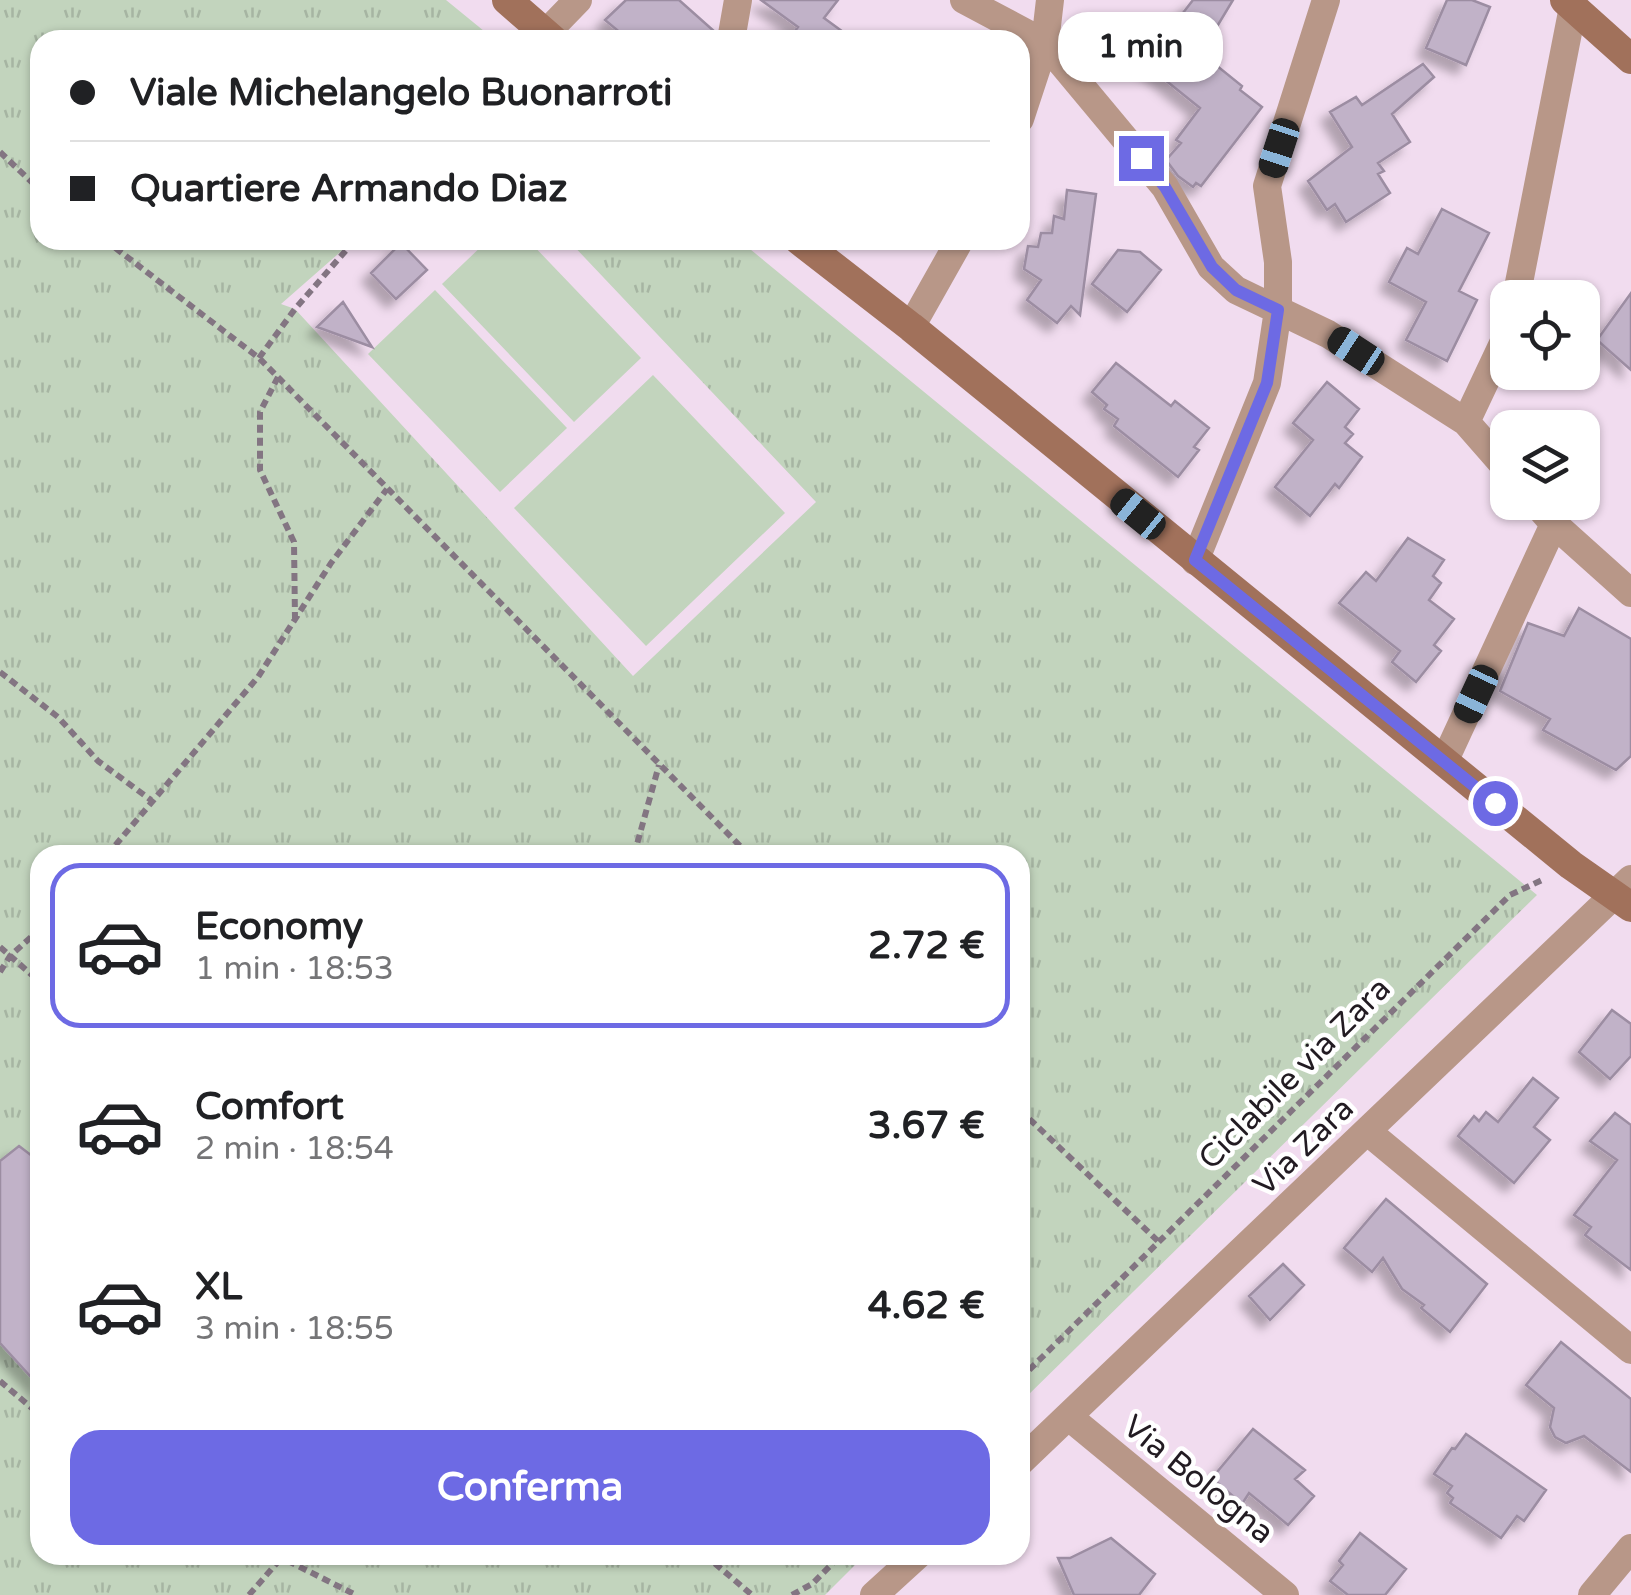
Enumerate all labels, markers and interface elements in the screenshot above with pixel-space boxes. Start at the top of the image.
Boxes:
callout: 1 min [1058,13,1224,83]
text: 1 min [1098,28,1183,66]
text: Viale Michelangelo Buonarroti [130,70,673,116]
car [1255,115,1303,181]
route end [1119,136,1164,181]
text: Quartiere Armando Diaz [130,166,567,212]
map controls [1490,280,1600,520]
button: locate [1490,280,1600,390]
car [1323,322,1389,380]
button: layers [1490,410,1600,520]
car [1105,483,1171,545]
car [1450,660,1502,728]
route start [1473,781,1518,826]
icon: car [75,901,165,991]
text: Economy [195,904,363,950]
text: 2.72 € [868,923,985,969]
text: 1 min · 18:53 [195,950,394,988]
street label: Ciclabile via Zara [1191,970,1399,1178]
icon: car [75,1081,165,1171]
text: Comfort [195,1084,344,1130]
street label: Via Zara [1246,1090,1362,1204]
text: 3.67 € [868,1103,985,1149]
text: 2 min · 18:54 [195,1130,394,1168]
icon: car [75,1261,165,1351]
text: XL [195,1264,242,1310]
text: 4.62 € [868,1283,985,1329]
text: 3 min · 18:55 [195,1310,394,1348]
street label: Via Bologna [1115,1408,1281,1552]
button: Conferma [70,1430,990,1545]

